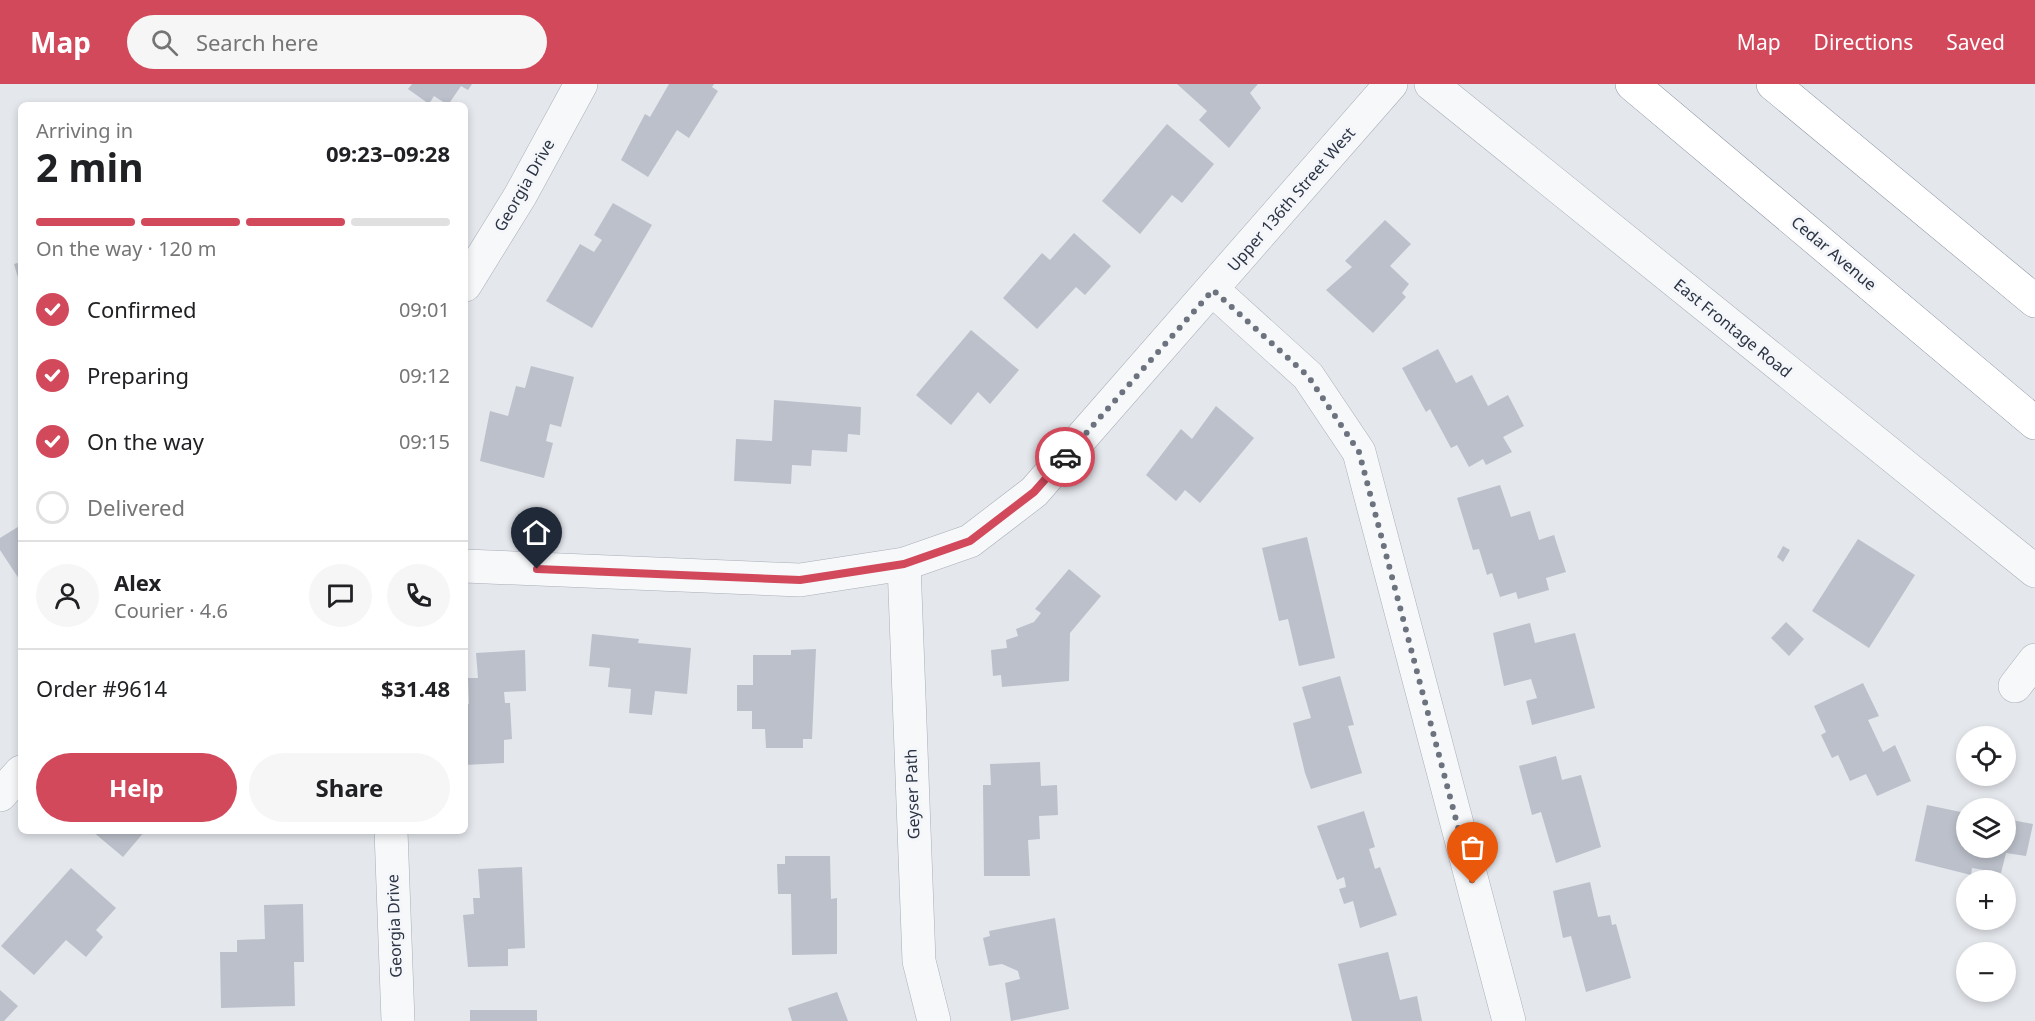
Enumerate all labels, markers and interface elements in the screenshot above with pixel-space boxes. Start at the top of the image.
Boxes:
search box [127,15,547,69]
text: Map [30,23,91,61]
icon: search [148,26,181,59]
text: Search here [196,27,318,57]
text: Map [1737,28,1781,56]
text: Directions [1814,28,1913,56]
text: Saved [1946,28,2005,56]
text: Arriving in [36,117,133,144]
street label: Upper 136th Street West [1222,122,1360,276]
street label: Georgia Drive [489,135,559,235]
text: 09:23–09:28 [326,138,450,168]
text: 2 min [36,140,143,193]
street label: Cedar Avenue [1787,211,1881,295]
text: On the way · 120 m [36,235,216,262]
street label: East Frontage Road [1669,274,1797,382]
icon: check [36,293,69,326]
text: Confirmed [87,294,197,324]
text: 09:01 [399,296,450,323]
icon: check [36,359,69,392]
text: Preparing [87,360,189,390]
text: 09:12 [399,362,450,389]
icon: check [36,425,69,458]
text: On the way [87,426,204,456]
courier [1035,427,1095,487]
text: 09:15 [399,428,450,455]
icon: car [1049,441,1082,474]
text: Delivered [87,492,185,522]
pin [511,507,562,569]
icon: home [520,516,553,549]
button: person [36,564,99,627]
button: chat [309,564,372,627]
button: phone [387,564,450,627]
text: Alex [114,567,161,597]
text: Courier · 4.6 [114,597,228,624]
text: Order #9614 [36,673,167,703]
text: $31.48 [381,673,450,703]
map controls [1956,726,2016,1002]
button: locate [1956,726,2016,786]
street label: Geyser Path [899,748,925,840]
button: Help [36,753,237,822]
button: Share [249,753,450,822]
button: layers [1956,798,2016,858]
pin [1447,822,1498,884]
icon: bag [1456,831,1489,864]
button: + [1956,870,2016,930]
street label: Georgia Drive [381,874,407,978]
button: − [1956,942,2016,1002]

